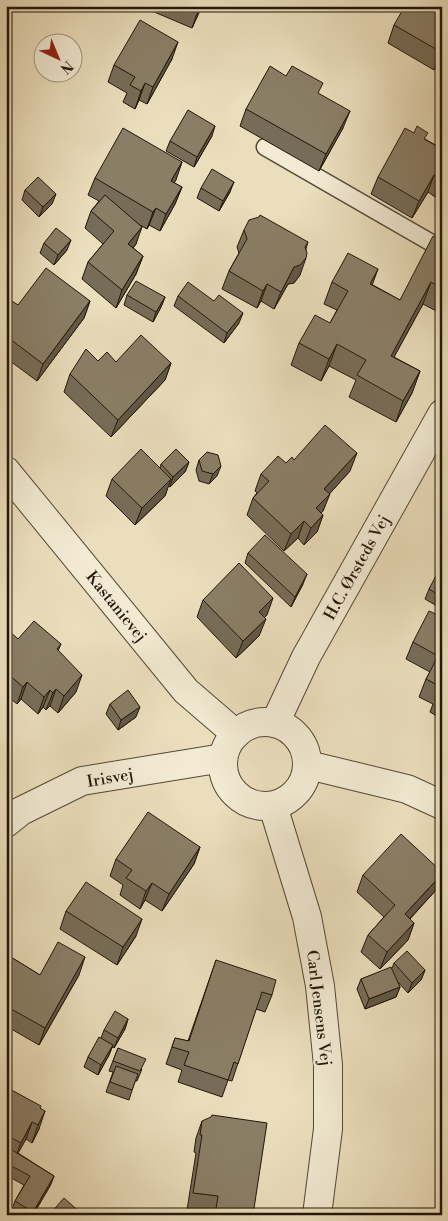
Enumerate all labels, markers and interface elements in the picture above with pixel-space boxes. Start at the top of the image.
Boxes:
north arrow [32,32,82,82]
text: N [56,56,77,77]
street label: H.C. Ørsteds Vej [320,511,394,624]
street label: Kastanievej [82,567,151,646]
street label: Irisvej [85,764,135,792]
street label: Carl Jensens Vej [302,949,336,1067]

